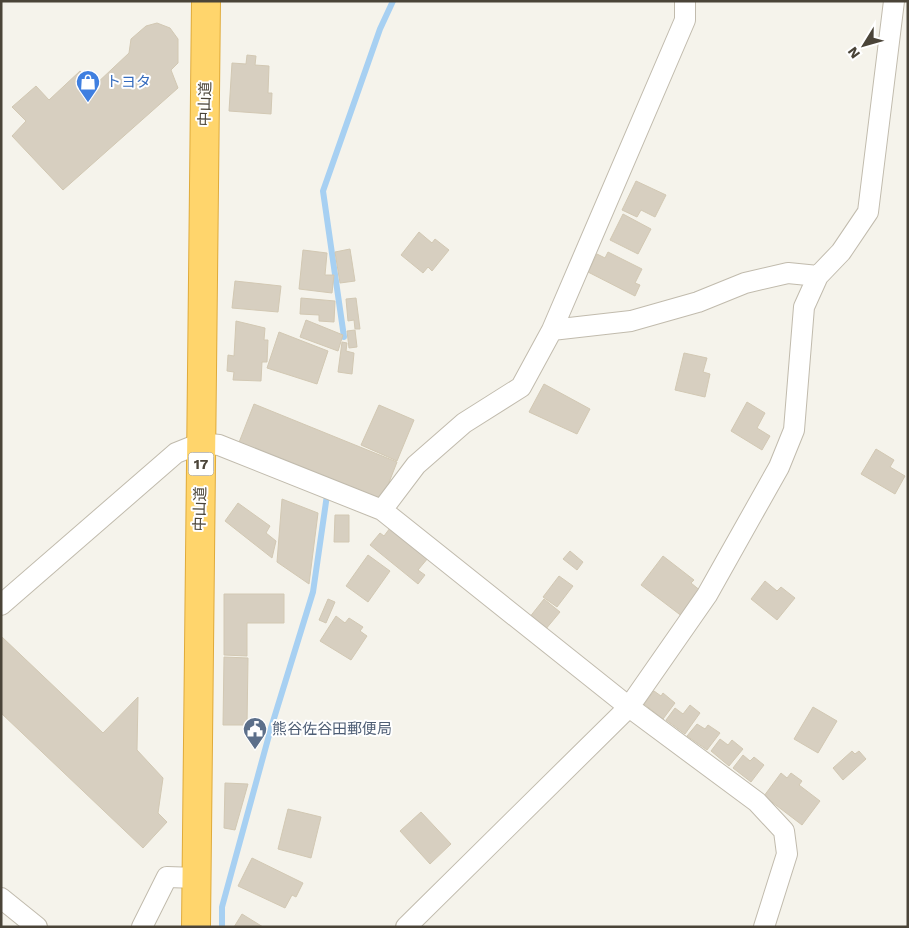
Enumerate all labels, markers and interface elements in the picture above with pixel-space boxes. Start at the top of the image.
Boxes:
north arrow [839,20,889,70]
text: N [844,44,863,62]
shop icon: トヨタ [75,69,101,103]
place label: トヨタ [106,73,151,91]
street label: 中山道 [196,81,214,127]
road number: 17 [188,452,214,476]
street label: 中山道 [191,486,209,532]
public building icon: 熊谷佐谷田郵便局 [242,716,268,750]
place label: 熊谷佐谷田郵便局 [272,720,392,738]

